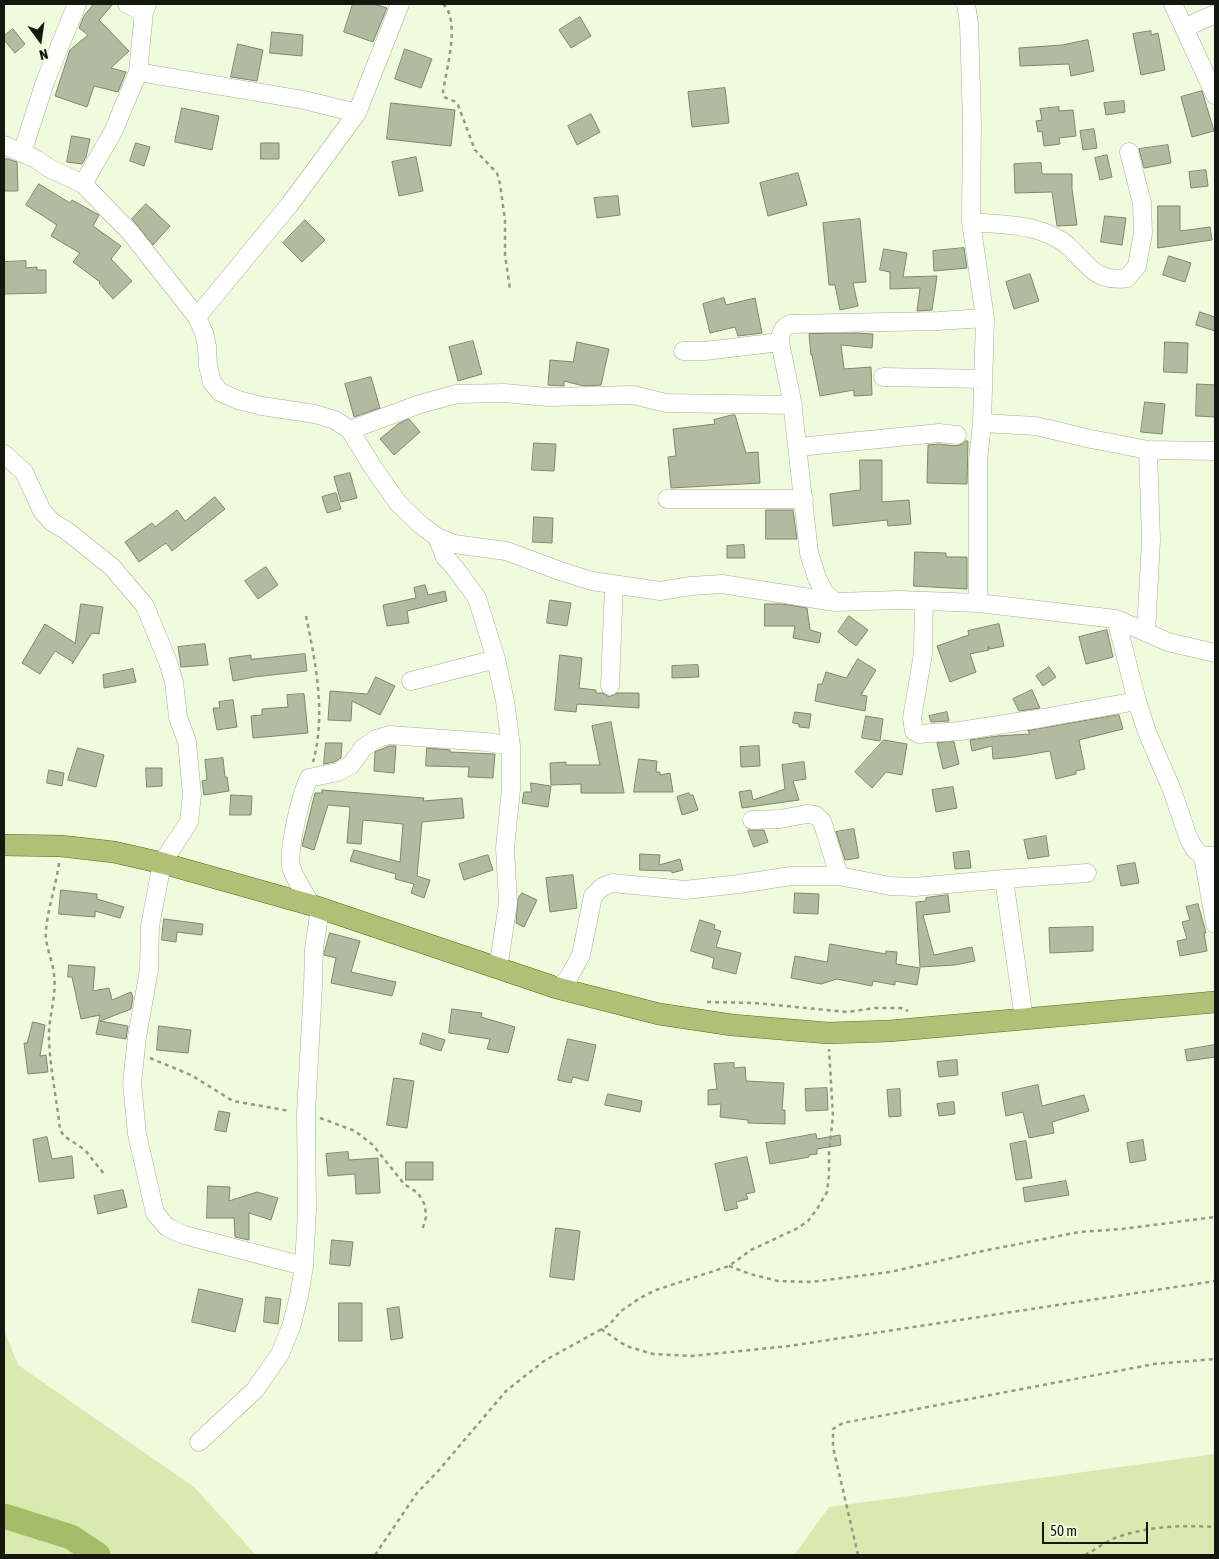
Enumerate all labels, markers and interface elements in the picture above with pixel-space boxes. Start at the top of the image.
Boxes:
north arrow [15,15,65,65]
text: N [38,46,50,63]
scale bar [1044,1512,1150,1544]
text: 50 m [1050,1522,1077,1539]

